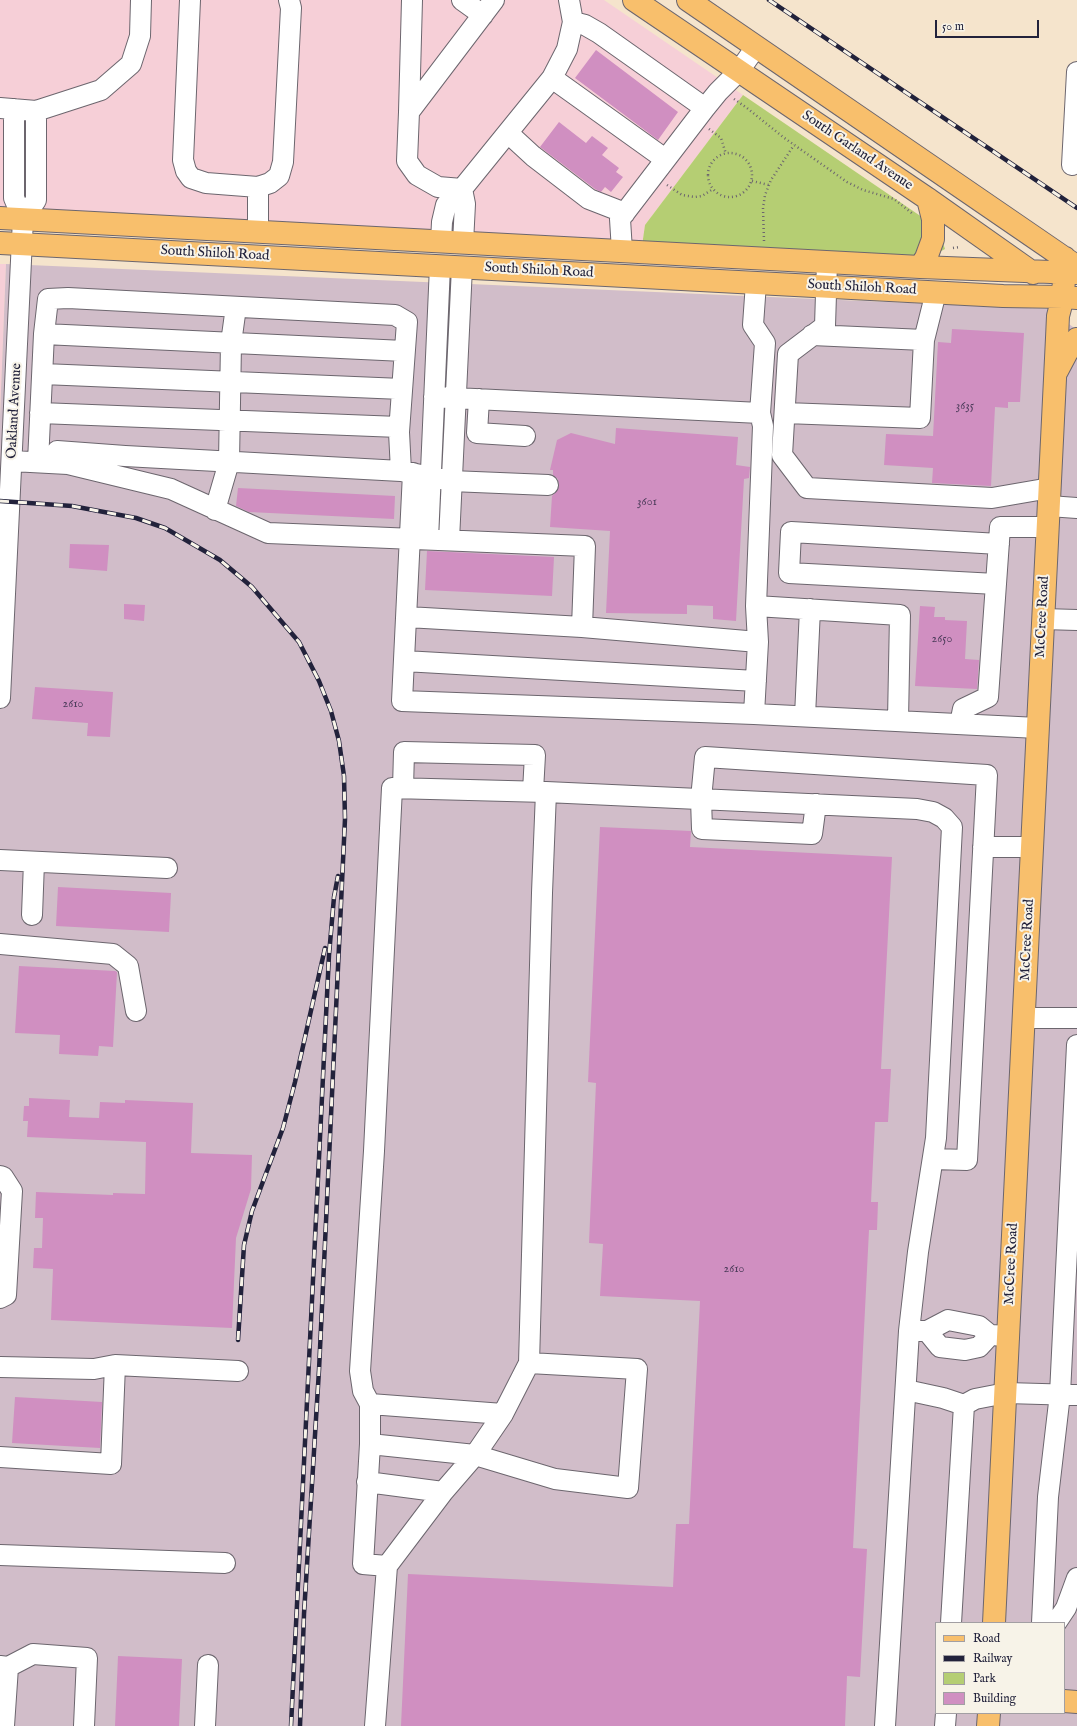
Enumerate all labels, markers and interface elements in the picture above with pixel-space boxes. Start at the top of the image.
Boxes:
scale bar [937,12,1041,38]
text: 50 m [942,19,964,34]
street label: South Garland Avenue [798,108,916,194]
street label: South Shiloh Road [160,243,270,265]
street label: South Shiloh Road [484,260,594,282]
street label: South Shiloh Road [807,277,917,299]
street label: Oakland Avenue [4,363,26,459]
house number: 3635 [956,400,974,414]
house number: 3601 [637,496,657,510]
street label: McCree Road [1032,576,1054,658]
house number: 2650 [932,633,952,647]
house number: 2610 [63,698,83,712]
street label: McCree Road [1017,899,1039,981]
street label: McCree Road [1001,1223,1023,1305]
house number: 2610 [724,1263,744,1277]
legend [935,1622,1065,1714]
text: Road [973,1631,1000,1646]
text: Railway [973,1651,1012,1666]
text: Park [973,1671,996,1686]
text: Building [973,1691,1016,1706]

